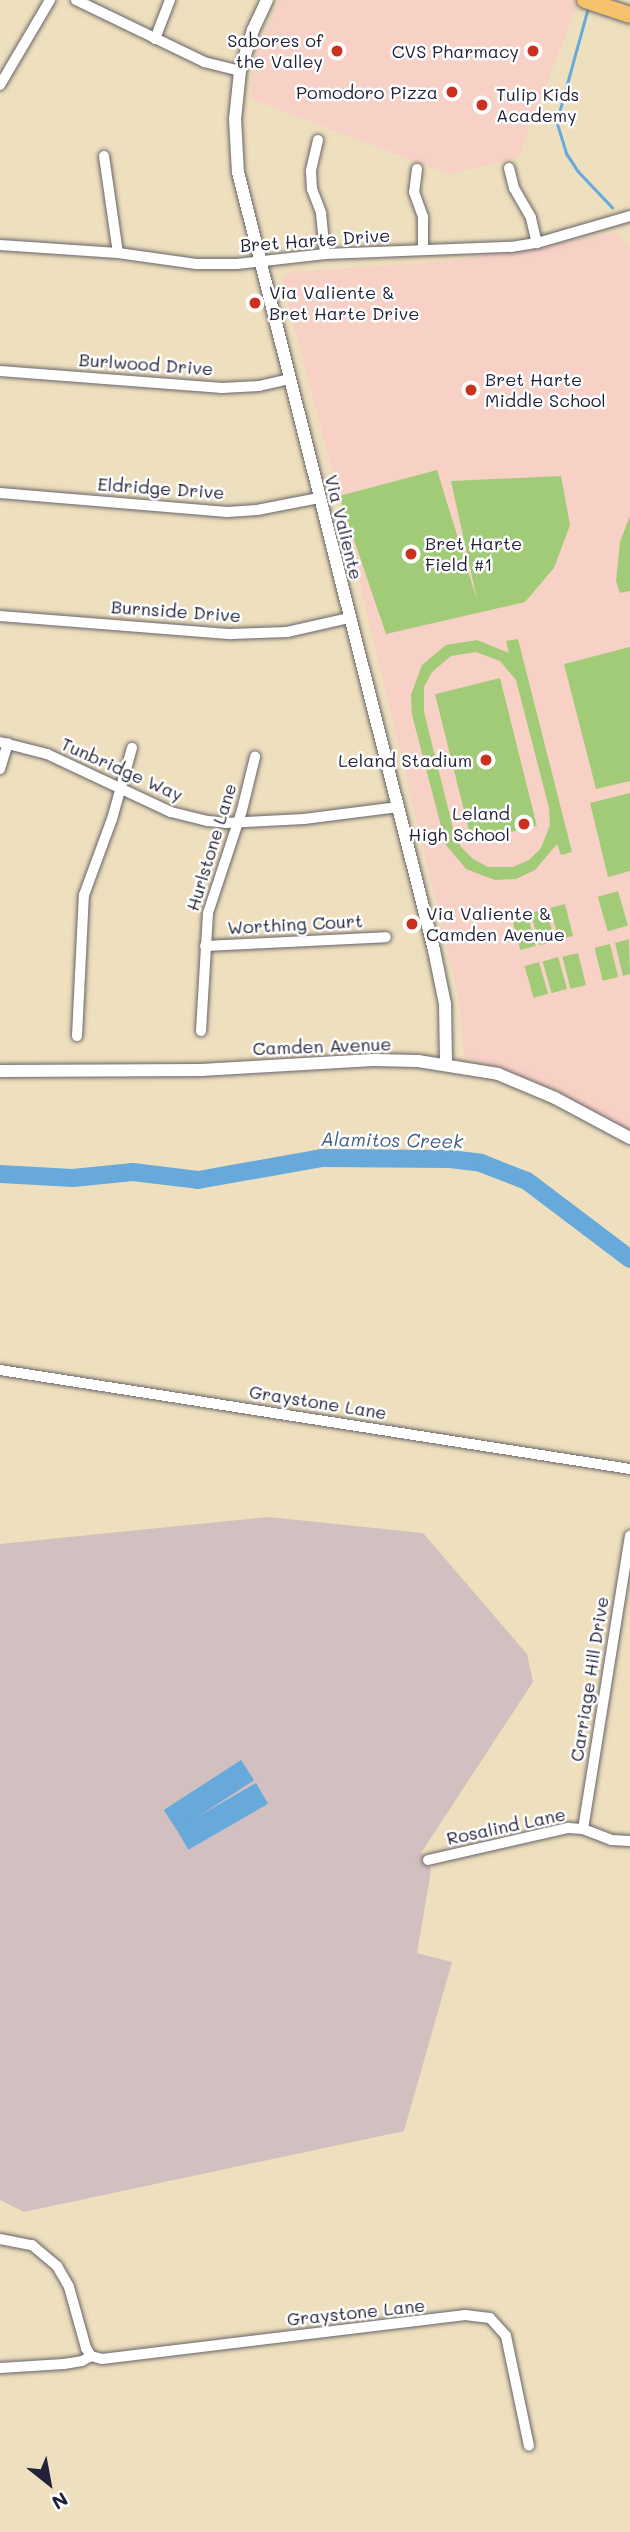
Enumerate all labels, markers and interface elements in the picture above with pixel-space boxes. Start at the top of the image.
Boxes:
place label: Sabores of the Valley [227,30,323,72]
place label: CVS Pharmacy [392,40,519,62]
marker: Sabores of the Valley [329,43,345,59]
marker: CVS Pharmacy [525,43,541,59]
place label: Pomodoro Pizza [296,81,438,103]
marker: Pomodoro Pizza [444,84,460,100]
place label: Tulip Kids Academy [496,84,579,126]
marker: Tulip Kids Academy [474,97,490,113]
street label: Bret Harte Drive [239,224,391,256]
place label: Via Valiente & Bret Harte Drive [269,282,420,324]
marker: Via Valiente & Bret Harte Drive [247,295,263,311]
street label: Burlwood Drive [78,349,214,379]
place label: Bret Harte Middle School [485,369,606,412]
marker: Bret Harte Middle School [463,382,479,398]
street label: Via Valiente [321,472,367,582]
street label: Eldridge Drive [97,473,225,503]
place label: Bret Harte Field #1 [425,533,522,576]
marker: Bret Harte Field #1 [403,546,419,562]
street label: Burnside Drive [110,596,242,626]
street label: Tunbridge Way [58,732,186,806]
place label: Leland Stadium [338,749,472,771]
marker: Leland Stadium [478,752,494,768]
street label: Hurlstone Lane [181,781,241,913]
place label: Leland High School [409,803,510,846]
marker: Leland High School [516,816,532,832]
place label: Via Valiente & Camden Avenue [426,903,565,946]
street label: Worthing Court [227,910,363,938]
marker: Via Valiente & Camden Avenue [404,916,420,932]
street label: Camden Avenue [252,1033,392,1059]
water label: Alamitos Creek [321,1127,463,1153]
street label: Graystone Lane [248,1380,388,1424]
street label: Carriage Hill Drive [565,1595,613,1763]
street label: Rosalind Lane [445,1803,567,1849]
street label: Graystone Lane [286,2294,426,2330]
north arrow [14,2448,84,2518]
text: N [47,2487,73,2516]

